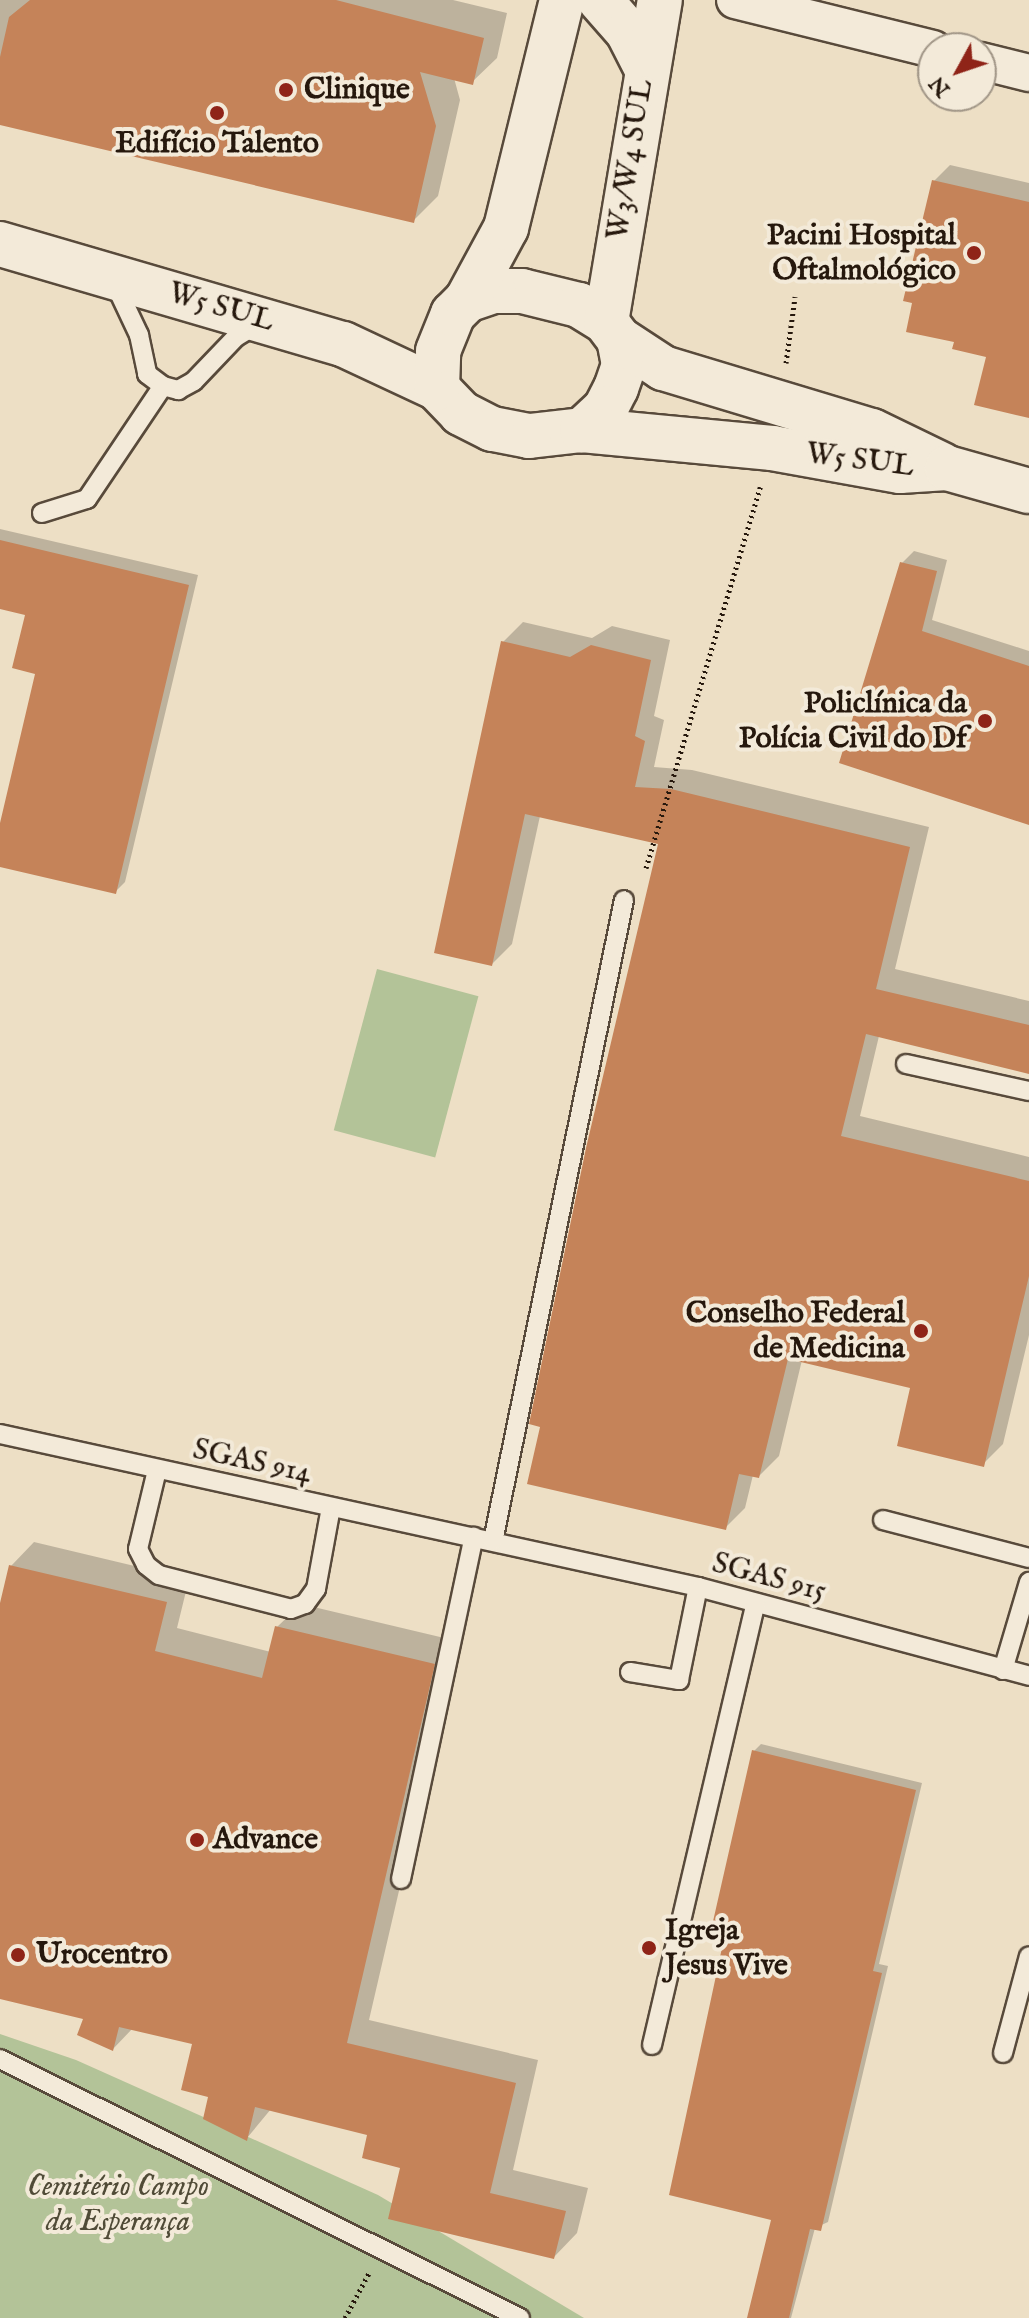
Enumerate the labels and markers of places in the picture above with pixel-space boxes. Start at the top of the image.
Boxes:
place label: Clinique [304,72,410,108]
marker: Clinique [275,79,297,101]
marker: Edifício Talento [208,104,226,122]
place label: Edifício Talento [115,126,319,162]
place label: Pacini Hospital Oftalmológico [767,218,956,288]
marker: Pacini Hospital Oftalmológico [963,242,985,264]
place label: Policlínica da Polícia Civil do Df [739,686,967,756]
marker: Policlínica da Polícia Civil do Df [974,710,996,732]
place label: Conselho Federal de Medicina [686,1296,905,1366]
marker: Conselho Federal de Medicina [912,1322,930,1340]
place label: Advance [213,1822,318,1858]
marker: Advance [188,1831,206,1849]
place label: Igreja Jesus Vive [665,1913,788,1984]
place label: Urocentro [36,1937,168,1973]
marker: Igreja Jesus Vive [640,1939,658,1957]
marker: Urocentro [7,1944,29,1966]

